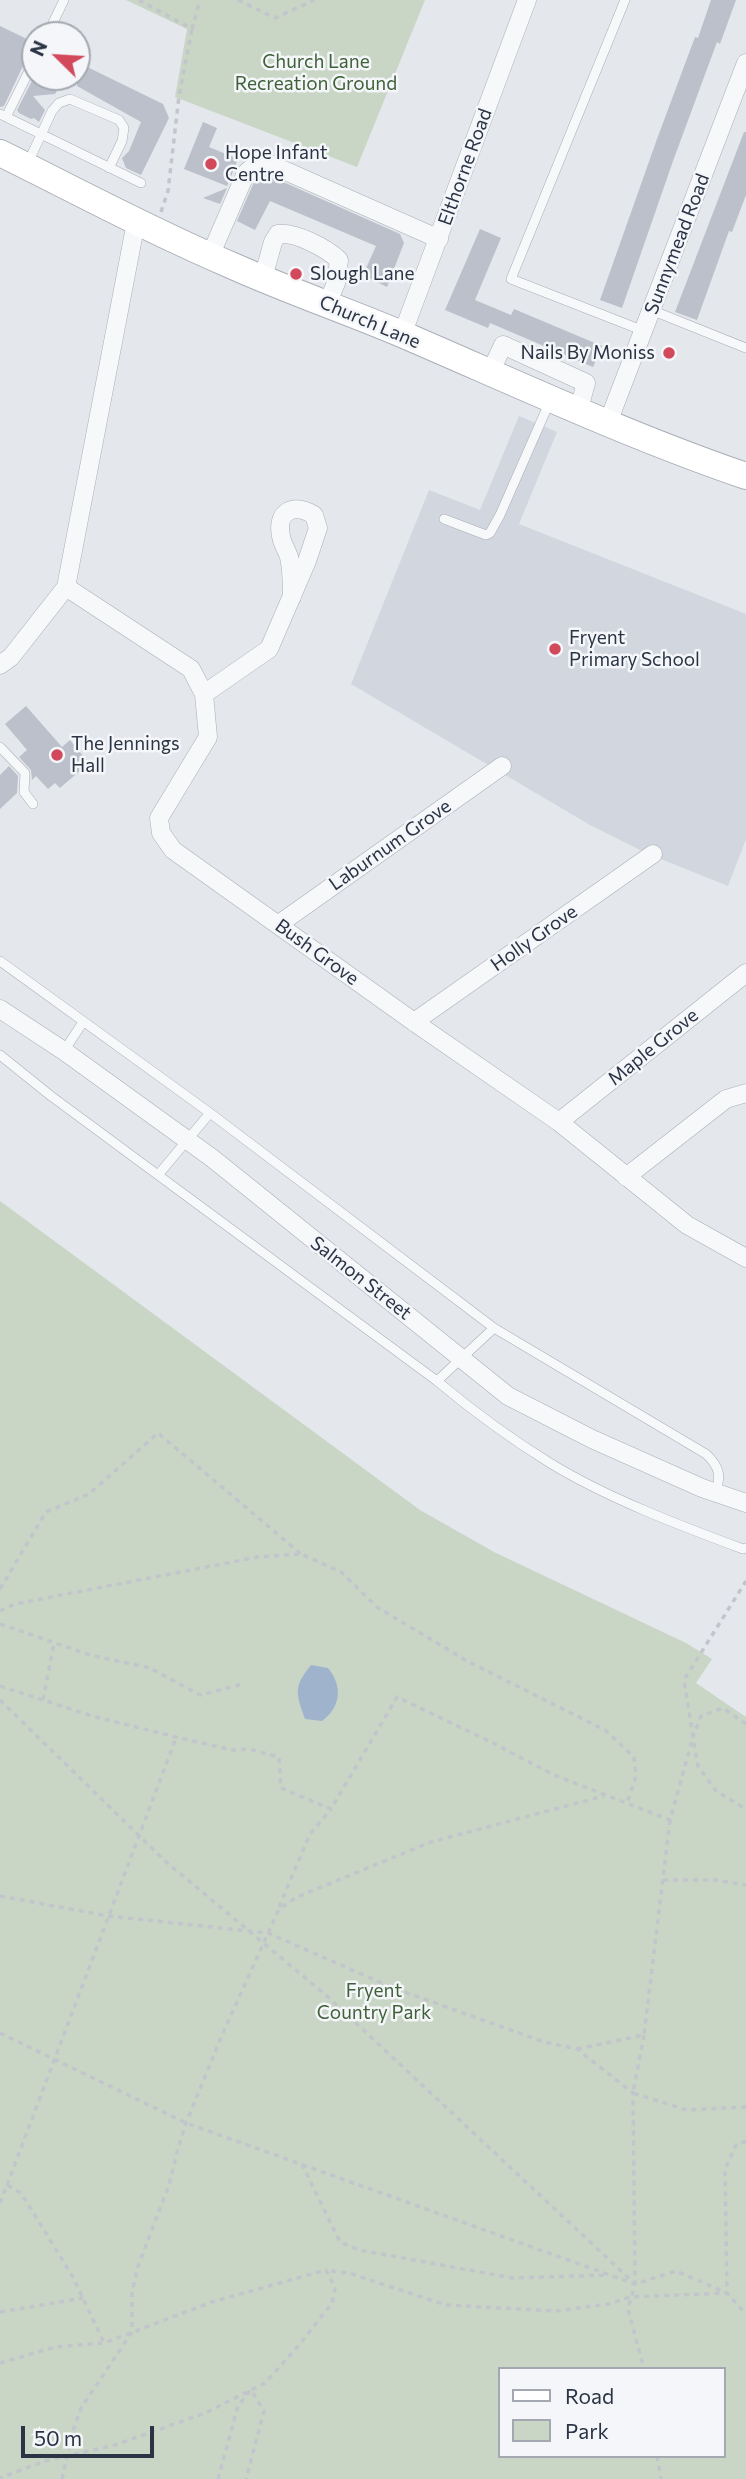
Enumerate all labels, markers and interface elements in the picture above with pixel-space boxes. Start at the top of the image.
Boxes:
north arrow [21,21,91,91]
text: N [25,37,52,59]
park label: Church Lane Recreation Ground [235,51,397,95]
street label: Elthorne Road [433,105,497,229]
place label: Hope Infant Centre [225,142,328,186]
marker: Hope Infant Centre [203,156,219,172]
street label: Sunnymead Road [640,171,714,317]
place label: Slough Lane [310,263,414,285]
marker: Slough Lane [288,266,304,282]
street label: Church Lane [316,291,424,353]
place label: Nails By Moniss [521,342,655,364]
marker: Nails By Moniss [661,345,677,361]
place label: Fryent Primary School [569,627,700,671]
marker: Fryent Primary School [547,641,563,657]
place label: The Jennings Hall [71,733,180,777]
marker: The Jennings Hall [49,747,65,763]
street label: Laburnum Grove [325,794,455,896]
street label: Holly Grove [486,900,582,976]
street label: Bush Grove [271,914,363,990]
street label: Maple Grove [603,1004,703,1090]
street label: Salmon Street [306,1231,416,1325]
park label: Fryent Country Park [317,1980,431,2024]
legend [498,2367,725,2458]
text: Road [565,2383,614,2408]
scale bar [24,2412,158,2456]
text: Park [565,2418,609,2443]
text: 50 m [34,2425,82,2450]

